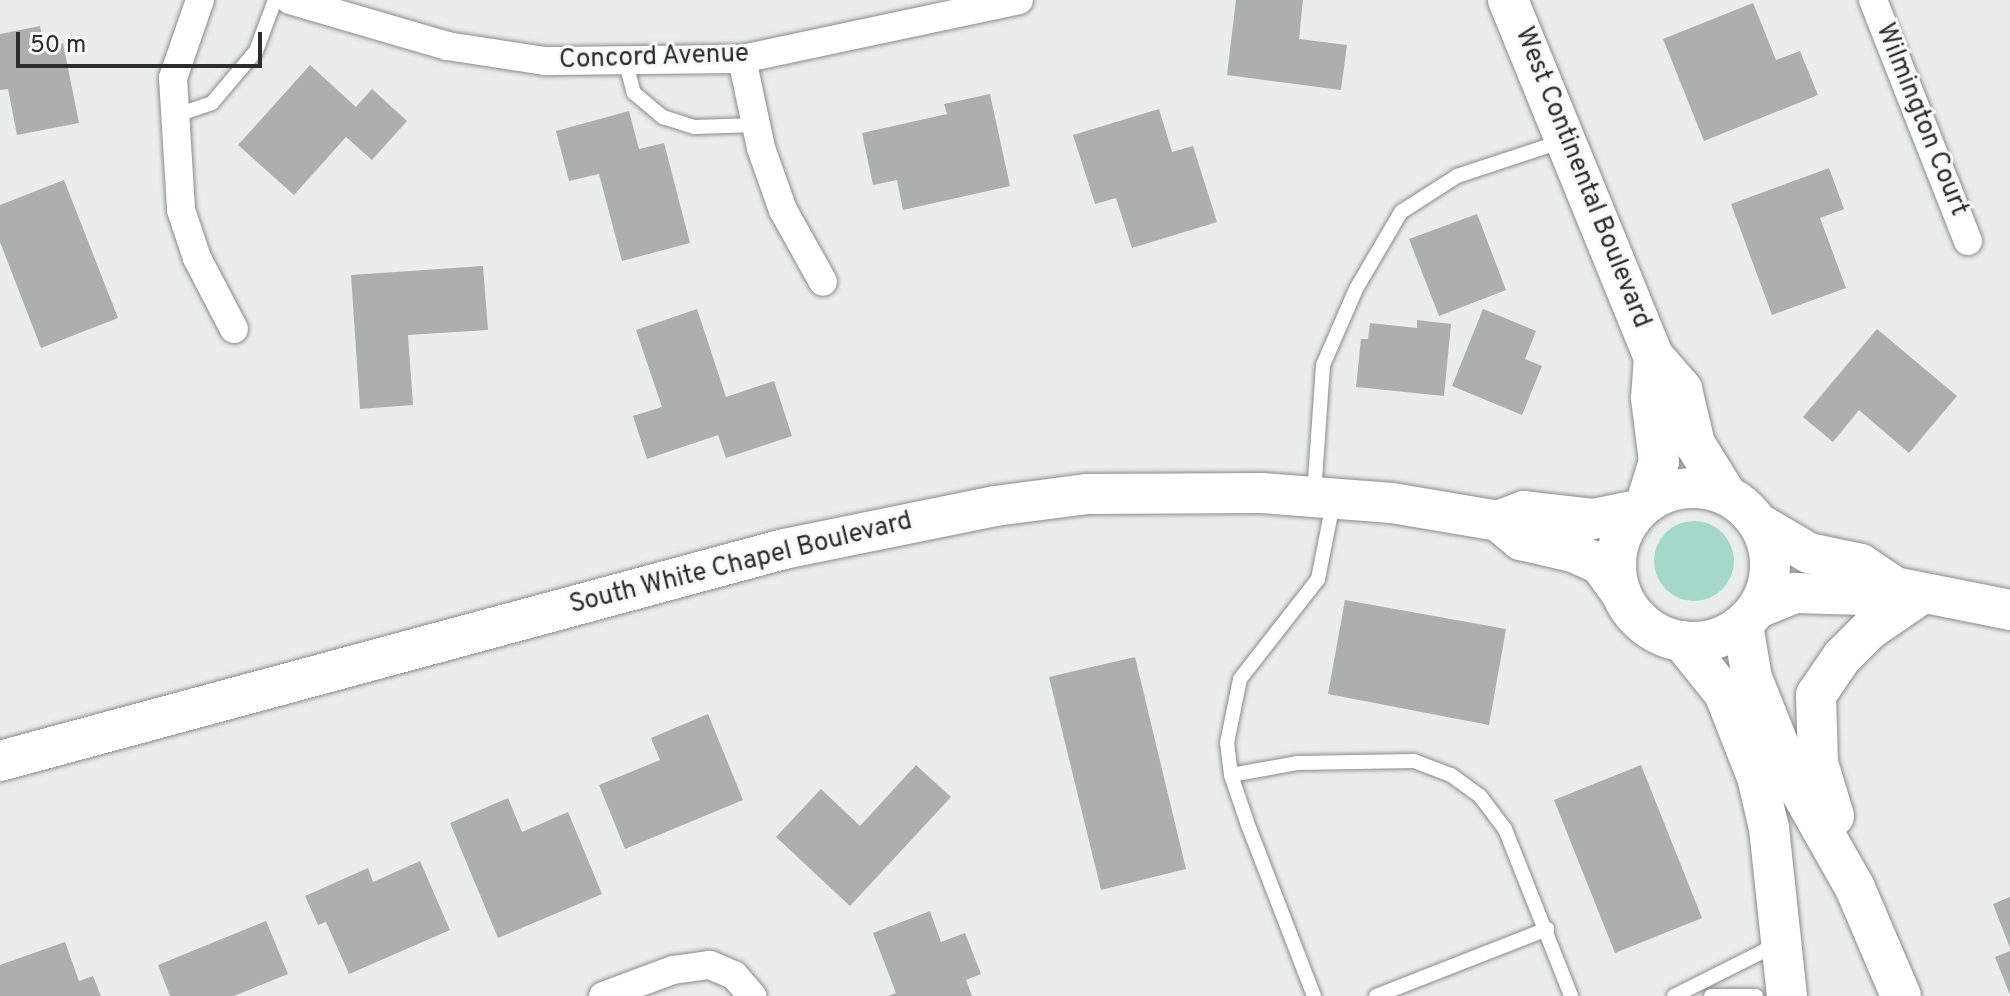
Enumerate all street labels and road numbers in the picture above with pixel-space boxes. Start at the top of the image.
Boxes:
street label: Wilmington Court [1868,19,1974,221]
street label: West Continental Boulevard [1507,23,1657,333]
street label: Concord Avenue [558,39,750,77]
street label: South White Chapel Boulevard [566,506,916,622]

